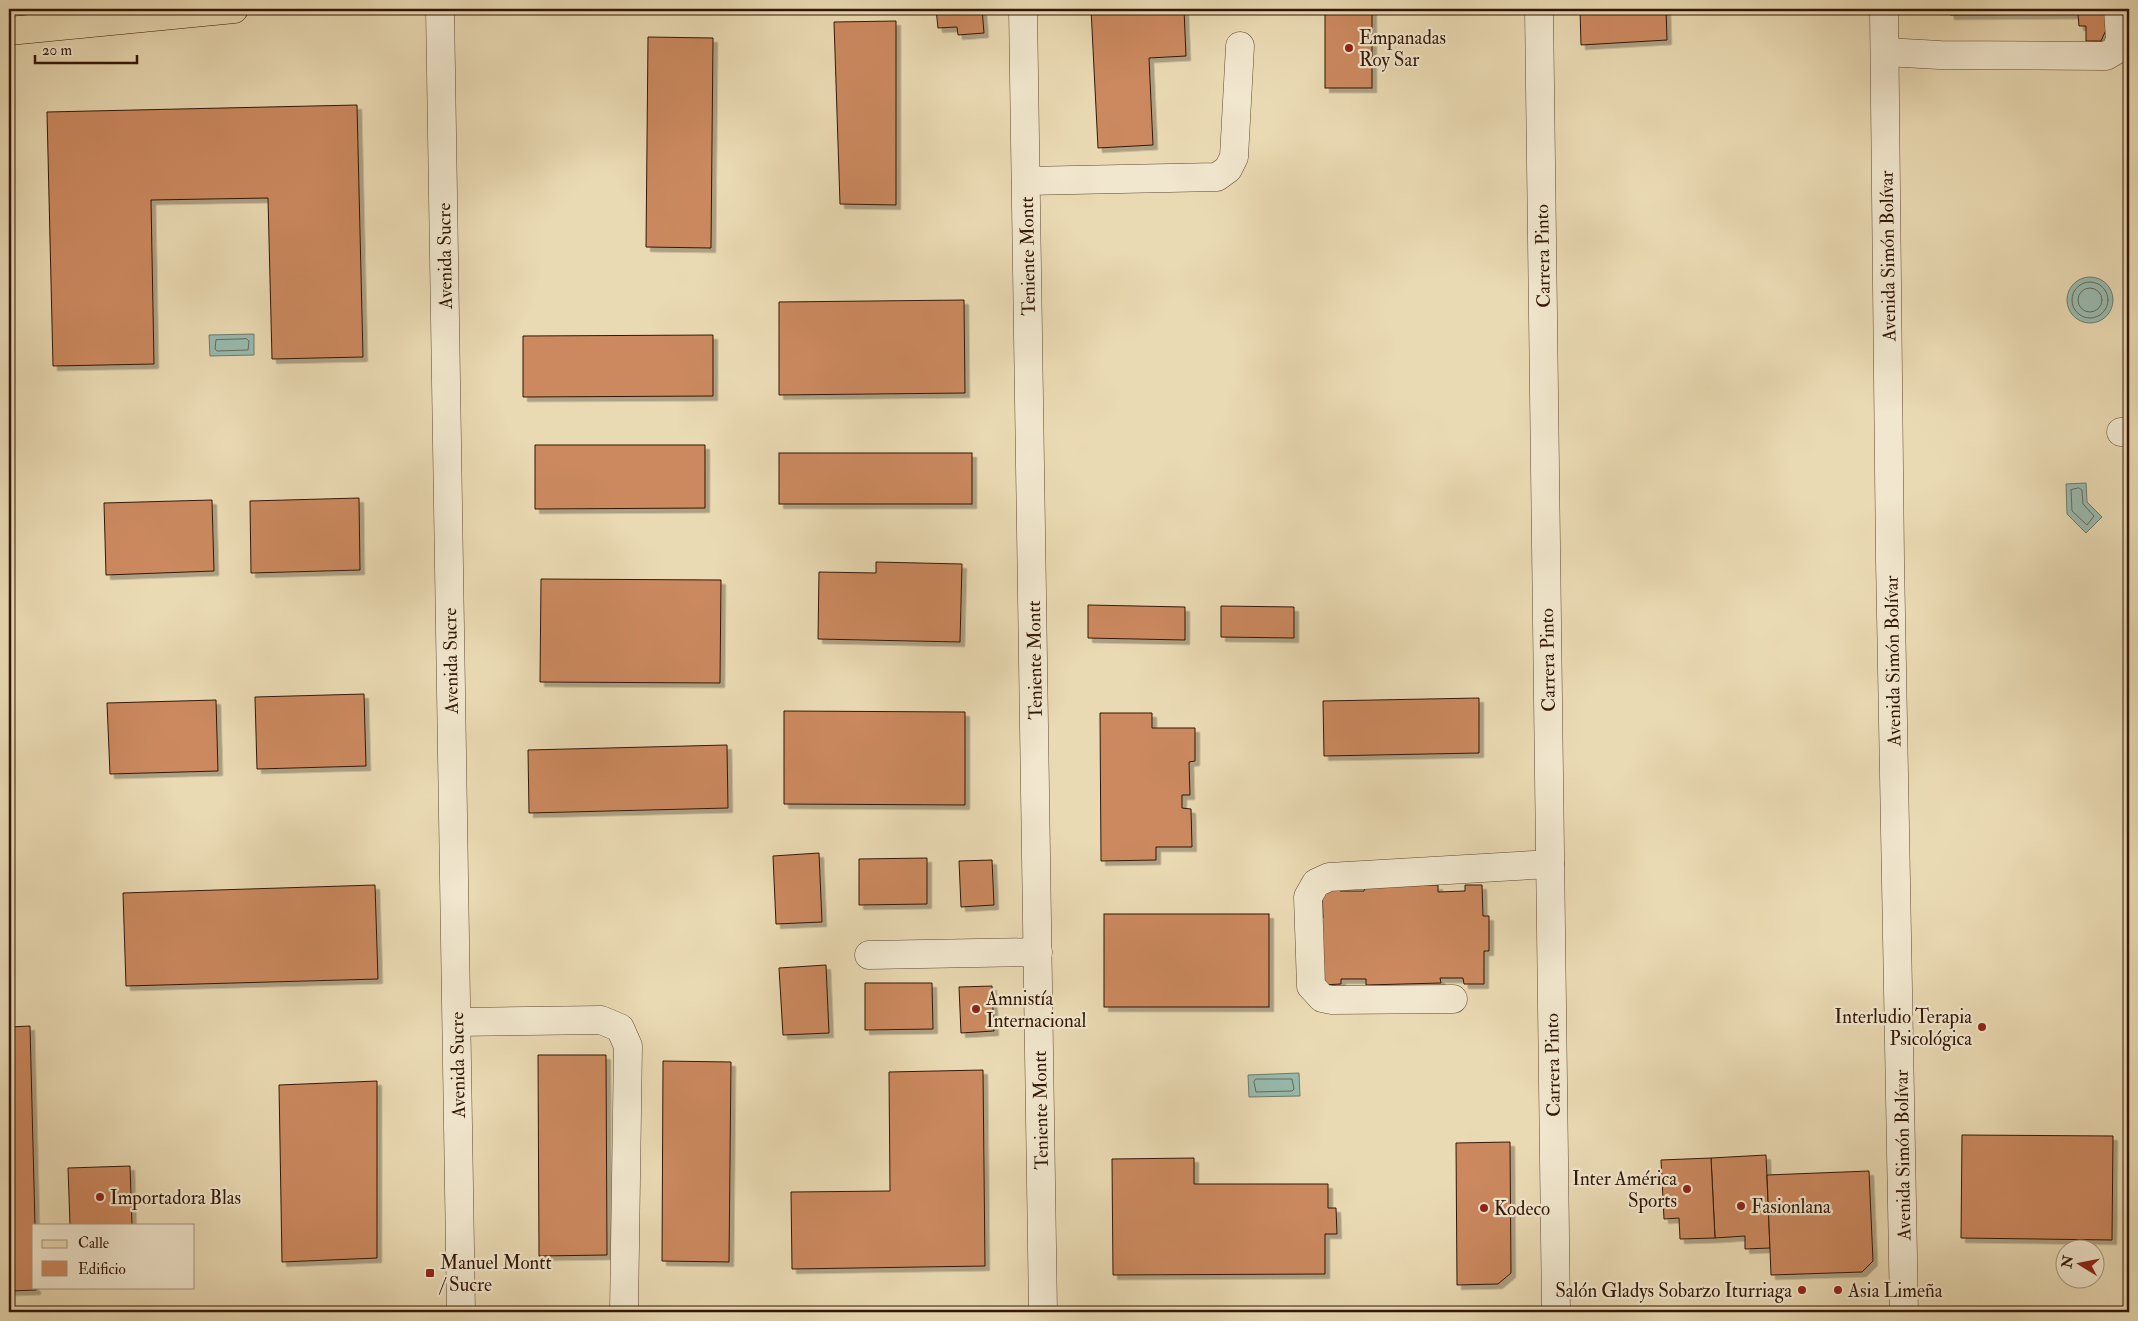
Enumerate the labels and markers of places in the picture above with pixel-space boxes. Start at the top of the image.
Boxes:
place label: Empanadas Roy Sar [1359,26,1446,72]
marker: Empanadas Roy Sar [1343,42,1355,54]
place label: Amnistía Internacional [985,987,1087,1033]
marker: Amnistía Internacional [970,1003,982,1015]
place label: Interludio Terapia Psicológica [1835,1005,1972,1051]
marker: Interludio Terapia Psicológica [1976,1021,1988,1033]
place label: Inter América Sports [1572,1167,1677,1214]
marker: Inter América Sports [1681,1183,1693,1195]
place label: Importadora Blas [110,1186,241,1211]
marker: Importadora Blas [94,1191,106,1203]
place label: Fasionlana [1751,1195,1831,1219]
place label: Kodeco [1494,1197,1550,1221]
marker: Fasionlana [1735,1200,1747,1212]
marker: Kodeco [1478,1202,1490,1214]
place label: Manuel Montt / Sucre [438,1251,552,1297]
marker: Manuel Montt / Sucre [424,1267,436,1279]
place label: Salón Gladys Sobarzo Iturriaga [1555,1279,1792,1303]
place label: Asia Limeña [1847,1279,1943,1303]
marker: Salón Gladys Sobarzo Iturriaga [1796,1284,1808,1296]
marker: Asia Limeña [1832,1284,1844,1296]

